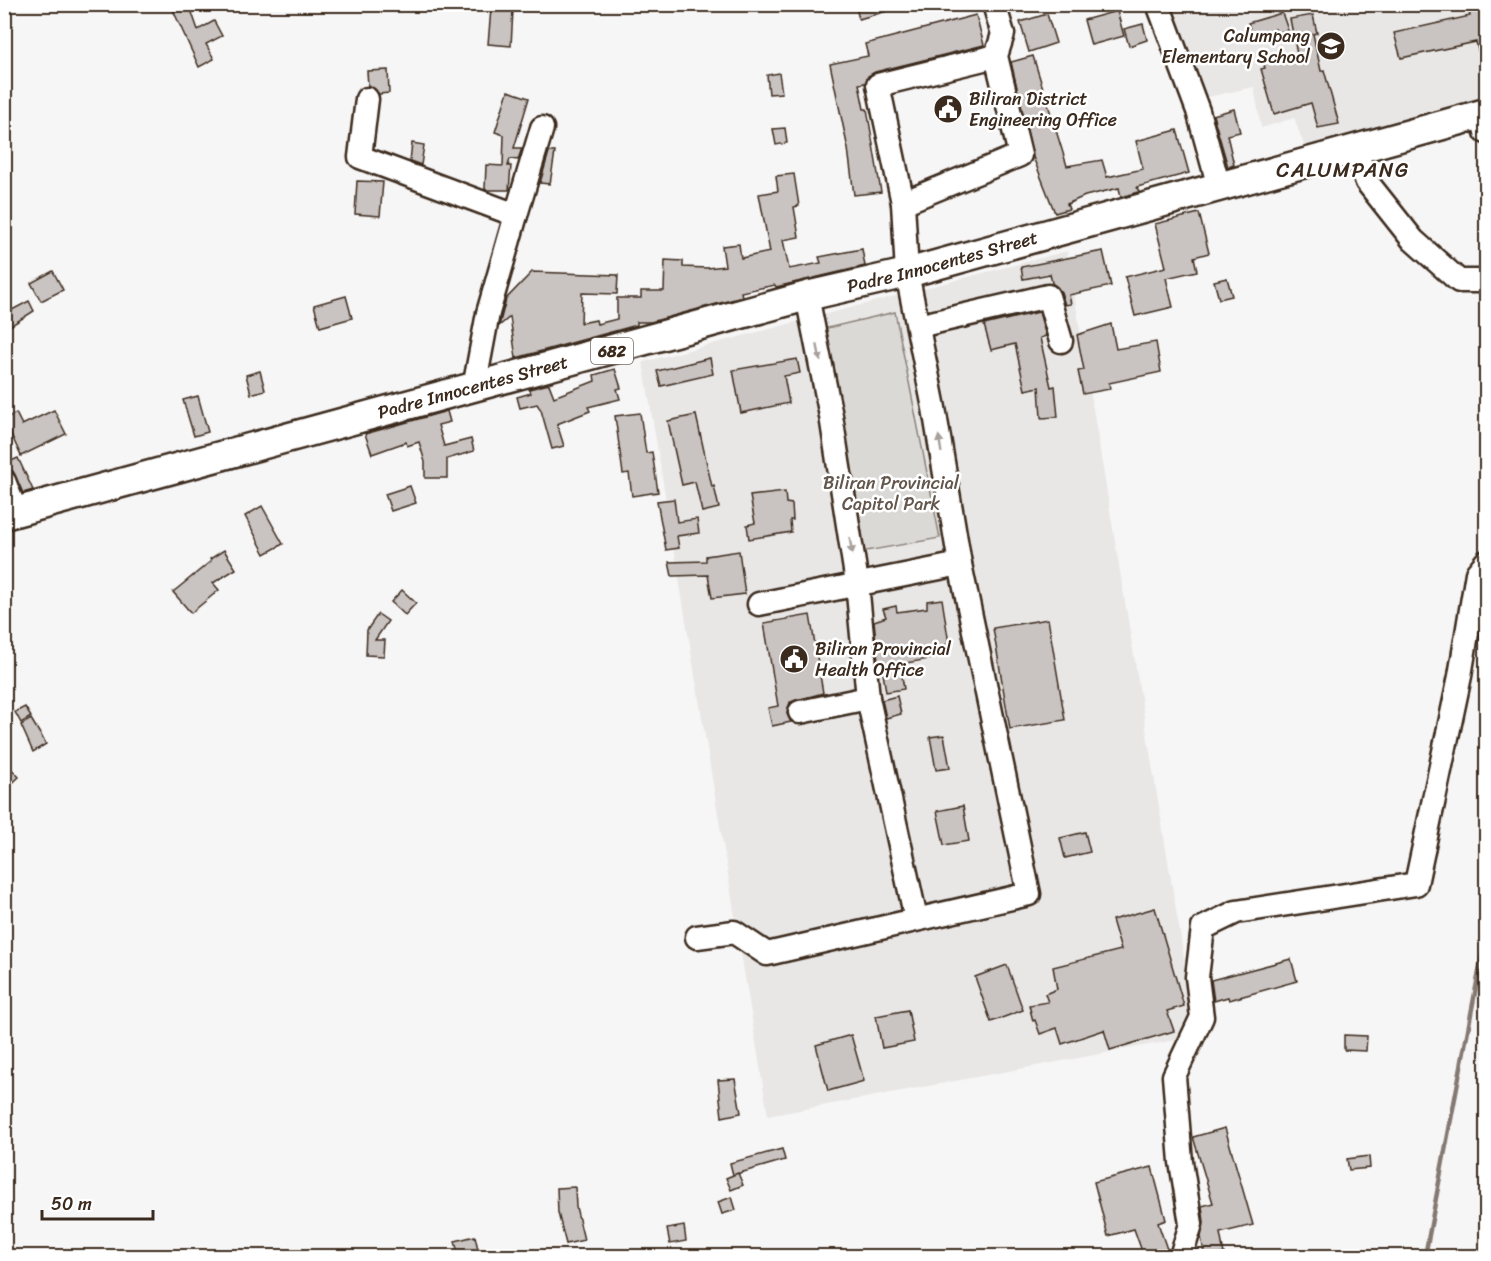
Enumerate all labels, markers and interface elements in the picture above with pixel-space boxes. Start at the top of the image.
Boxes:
place label: Calumpang Elementary School [1161,20,1311,73]
school or university icon: Calumpang Elementary School [1315,30,1347,62]
place label: Biliran District Engineering Office [969,83,1117,136]
public building icon: Biliran District Engineering Office [932,93,964,125]
district label: CALUMPANG [1276,151,1410,189]
street label: Padre Innocentes Street [844,222,1042,302]
road number: 682 [591,338,633,364]
one-way arrow [815,344,824,363]
street label: Padre Innocentes Street [374,346,572,428]
one-way arrow [936,434,945,453]
park label: Biliran Provincial Capitol Park [823,467,960,520]
one-way arrow [847,536,856,555]
place label: Biliran Provincial Health Office [815,633,952,686]
public building icon: Biliran Provincial Health Office [778,643,810,675]
scale bar [42,1183,153,1221]
text: 50 m [51,1188,92,1220]

